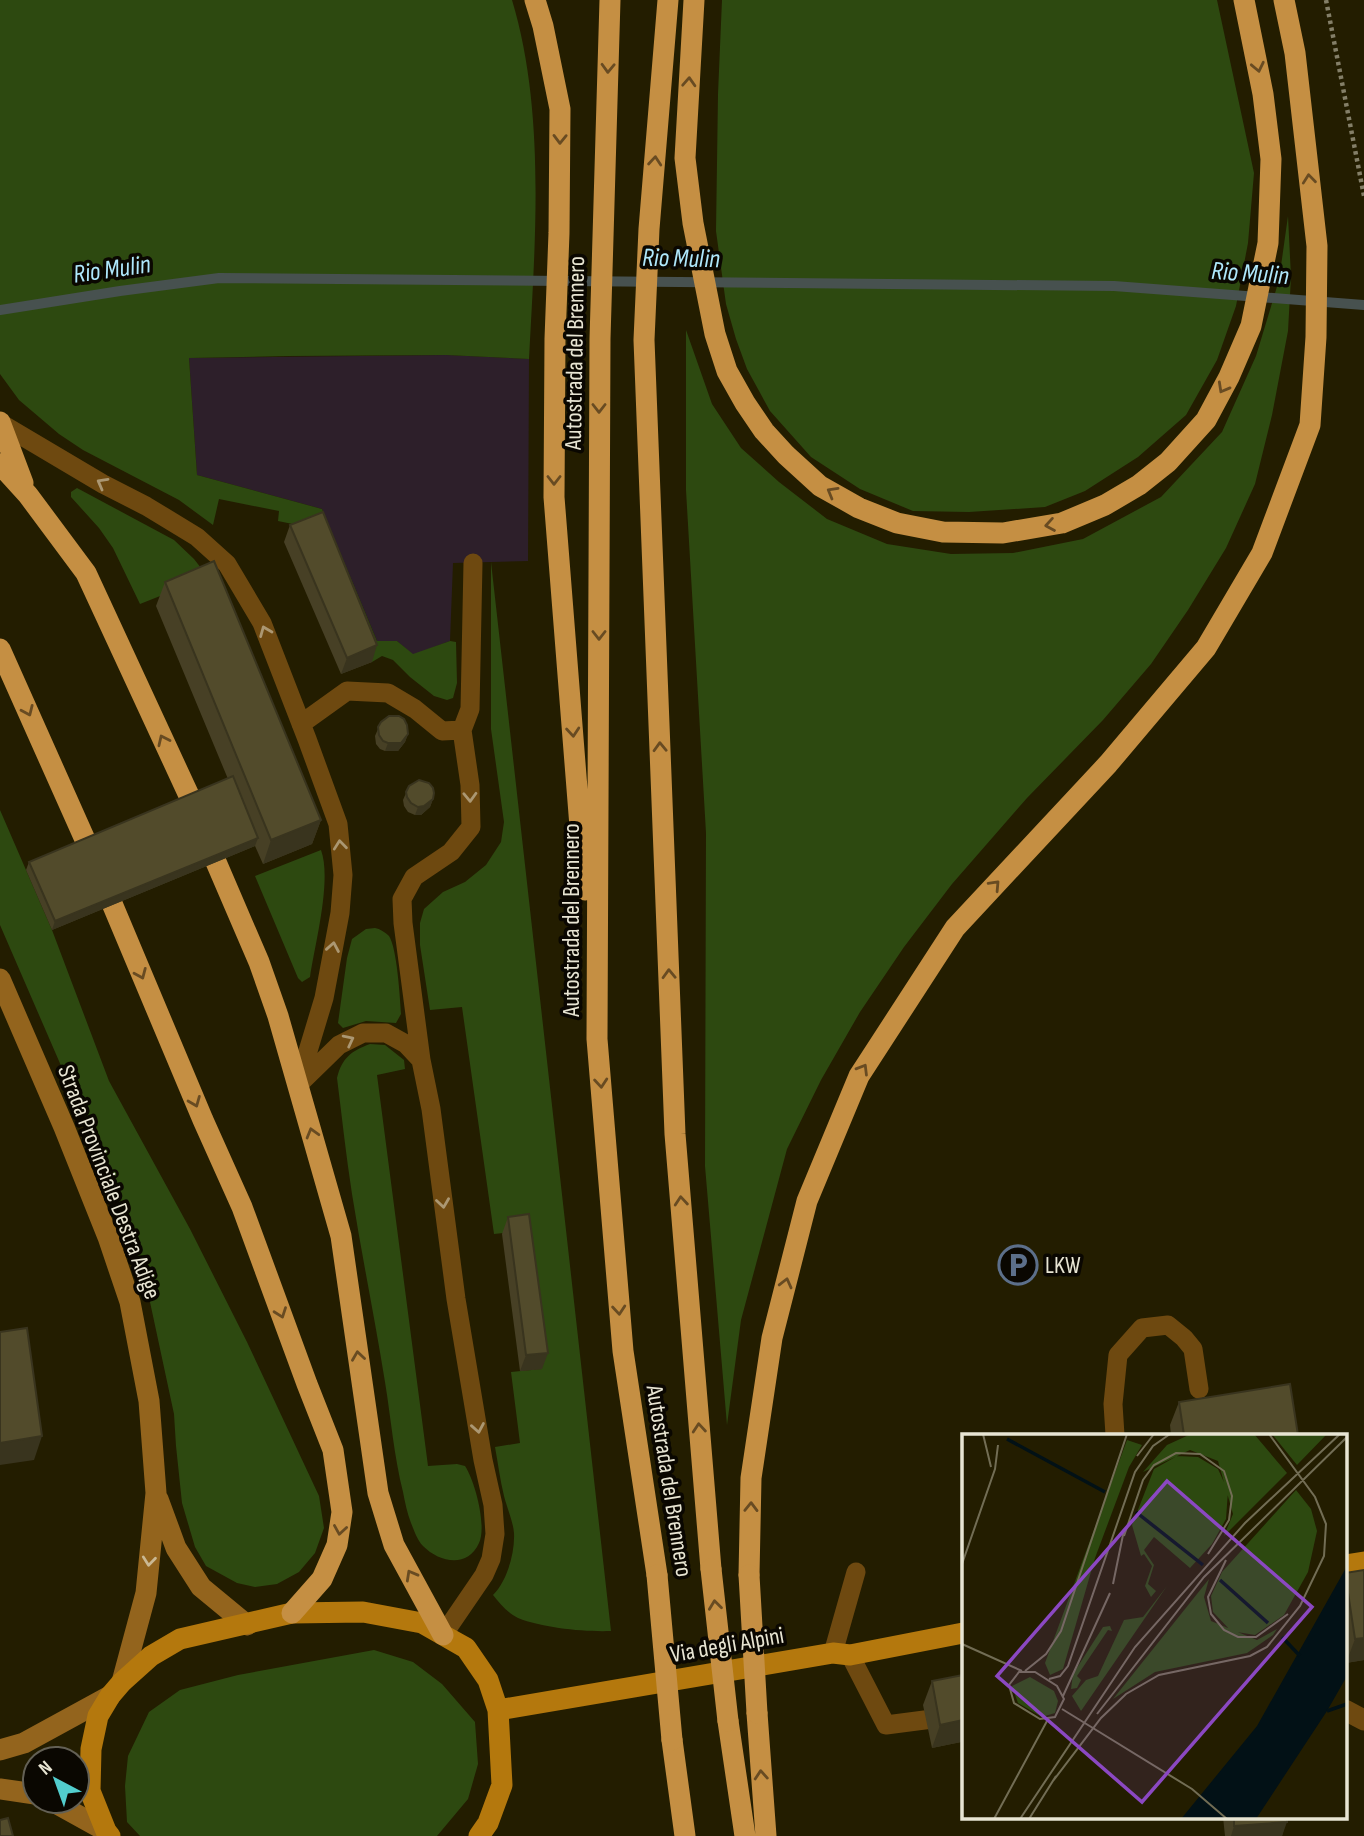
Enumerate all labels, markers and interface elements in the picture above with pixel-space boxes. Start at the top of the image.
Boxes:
one-way arrow [1249,61,1264,73]
one-way arrow [601,63,616,74]
one-way arrow [681,76,696,87]
one-way arrow [552,134,568,145]
one-way arrow [647,156,662,167]
one-way arrow [1302,173,1317,184]
water label: Rio Mulin [642,243,720,275]
water label: Rio Mulin [71,249,153,291]
street label: Autostrada del Brennero [559,256,591,451]
water label: Rio Mulin [1210,256,1290,292]
one-way arrow [1218,381,1231,393]
one-way arrow [591,403,607,413]
one-way arrow [546,476,562,486]
one-way arrow [97,478,109,491]
one-way arrow [826,487,839,500]
one-way arrow [1044,517,1056,532]
one-way arrow [259,626,273,639]
one-way arrow [591,630,607,641]
one-way arrow [20,704,34,717]
one-way arrow [565,726,580,737]
one-way arrow [157,735,171,747]
one-way arrow [652,741,668,751]
one-way arrow [462,793,478,803]
street label: Autostrada del Brennero [557,823,586,1018]
one-way arrow [333,840,348,851]
one-way arrow [987,880,999,893]
one-way arrow [325,941,340,953]
one-way arrow [133,968,147,980]
one-way arrow [661,968,676,979]
one-way arrow [342,1035,355,1048]
street label: Strada Provinciale Destra Adige [51,1061,167,1303]
one-way arrow [855,1064,868,1077]
one-way arrow [593,1078,608,1089]
one-way arrow [187,1095,201,1107]
one-way arrow [306,1128,321,1140]
one-way arrow [674,1195,689,1206]
one-way arrow [436,1197,451,1209]
parking icon: LKW [997,1244,1039,1286]
place label: LKW [1045,1251,1081,1280]
one-way arrow [778,1277,792,1289]
one-way arrow [611,1305,626,1316]
one-way arrow [272,1306,286,1318]
one-way arrow [351,1350,366,1361]
street label: Autostrada del Brennero [639,1382,698,1579]
one-way arrow [470,1422,485,1434]
one-way arrow [692,1422,707,1433]
inset map [962,1434,1346,1818]
one-way arrow [743,1501,759,1512]
one-way arrow [333,1524,348,1535]
one-way arrow [142,1556,157,1567]
one-way arrow [405,1570,419,1582]
one-way arrow [707,1599,722,1611]
street label: Via degli Alpini [668,1621,786,1669]
north arrow [21,1745,91,1815]
text: N [34,1756,57,1780]
one-way arrow [754,1769,769,1780]

